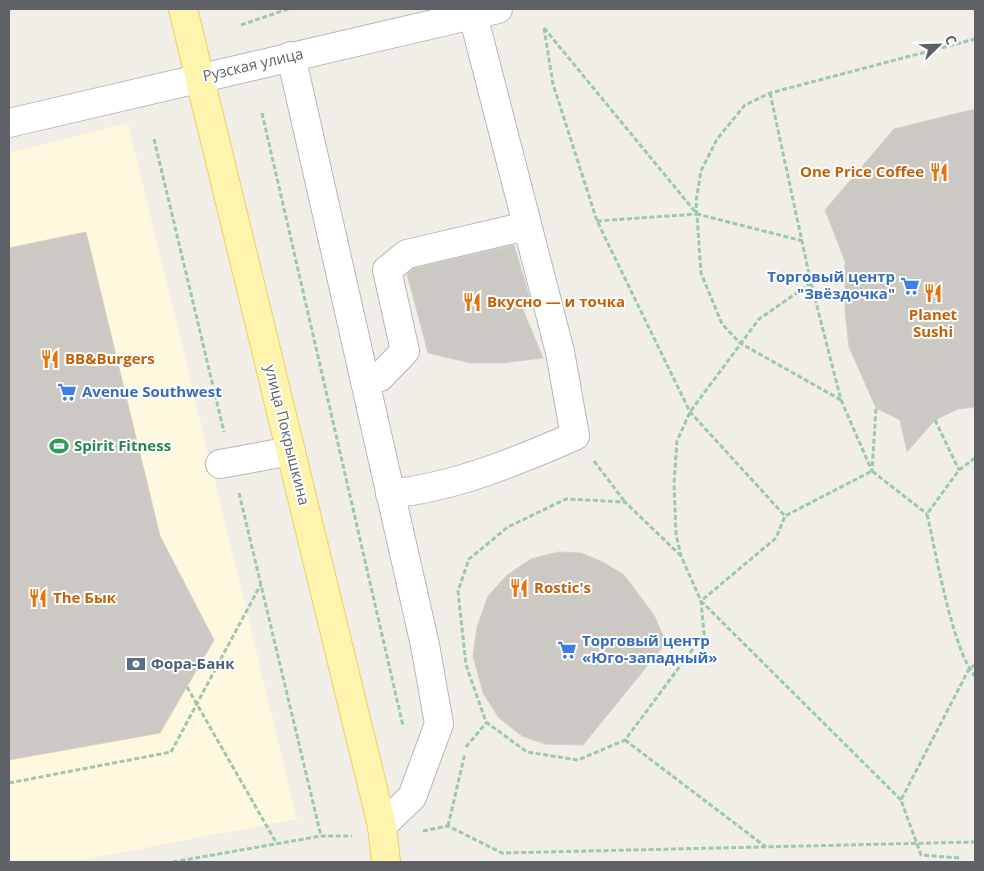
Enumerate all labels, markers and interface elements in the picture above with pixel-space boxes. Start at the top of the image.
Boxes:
north arrow [914,20,964,70]
text: С [941,32,962,48]
street label: Рузская улица [201,43,305,85]
place label: One Price Coffee [800,161,924,181]
restaurant icon: One Price Coffee [928,161,950,183]
place label: Торговый центр "Звёздочка" [767,266,895,303]
supermarket icon: Торговый центр "Звёздочка" [899,275,921,297]
restaurant icon: Planet Sushi [922,282,944,304]
restaurant icon: Вкусно — и точка [461,291,483,313]
place label: Вкусно — и точка [487,291,625,311]
place label: Planet Sushi [909,304,958,341]
restaurant icon: BB&Burgers [39,348,61,370]
place label: BB&Burgers [65,348,155,368]
street label: улица Покрышкина [261,362,315,507]
supermarket icon: Avenue Southwest [56,381,78,403]
place label: Avenue Southwest [82,381,222,401]
sports icon: Spirit Fitness [48,435,70,457]
place label: Spirit Fitness [74,435,171,455]
restaurant icon: Rostic's [508,577,530,599]
place label: Rostic's [534,577,591,597]
restaurant icon: The Бык [27,587,49,609]
place label: The Бык [53,587,117,607]
place label: Торговый центр «Юго-западный» [582,630,717,667]
supermarket icon: Торговый центр «Юго-западный» [556,639,578,661]
bank icon: Фора-Банк [125,653,147,675]
place label: Фора-Банк [151,653,235,673]

